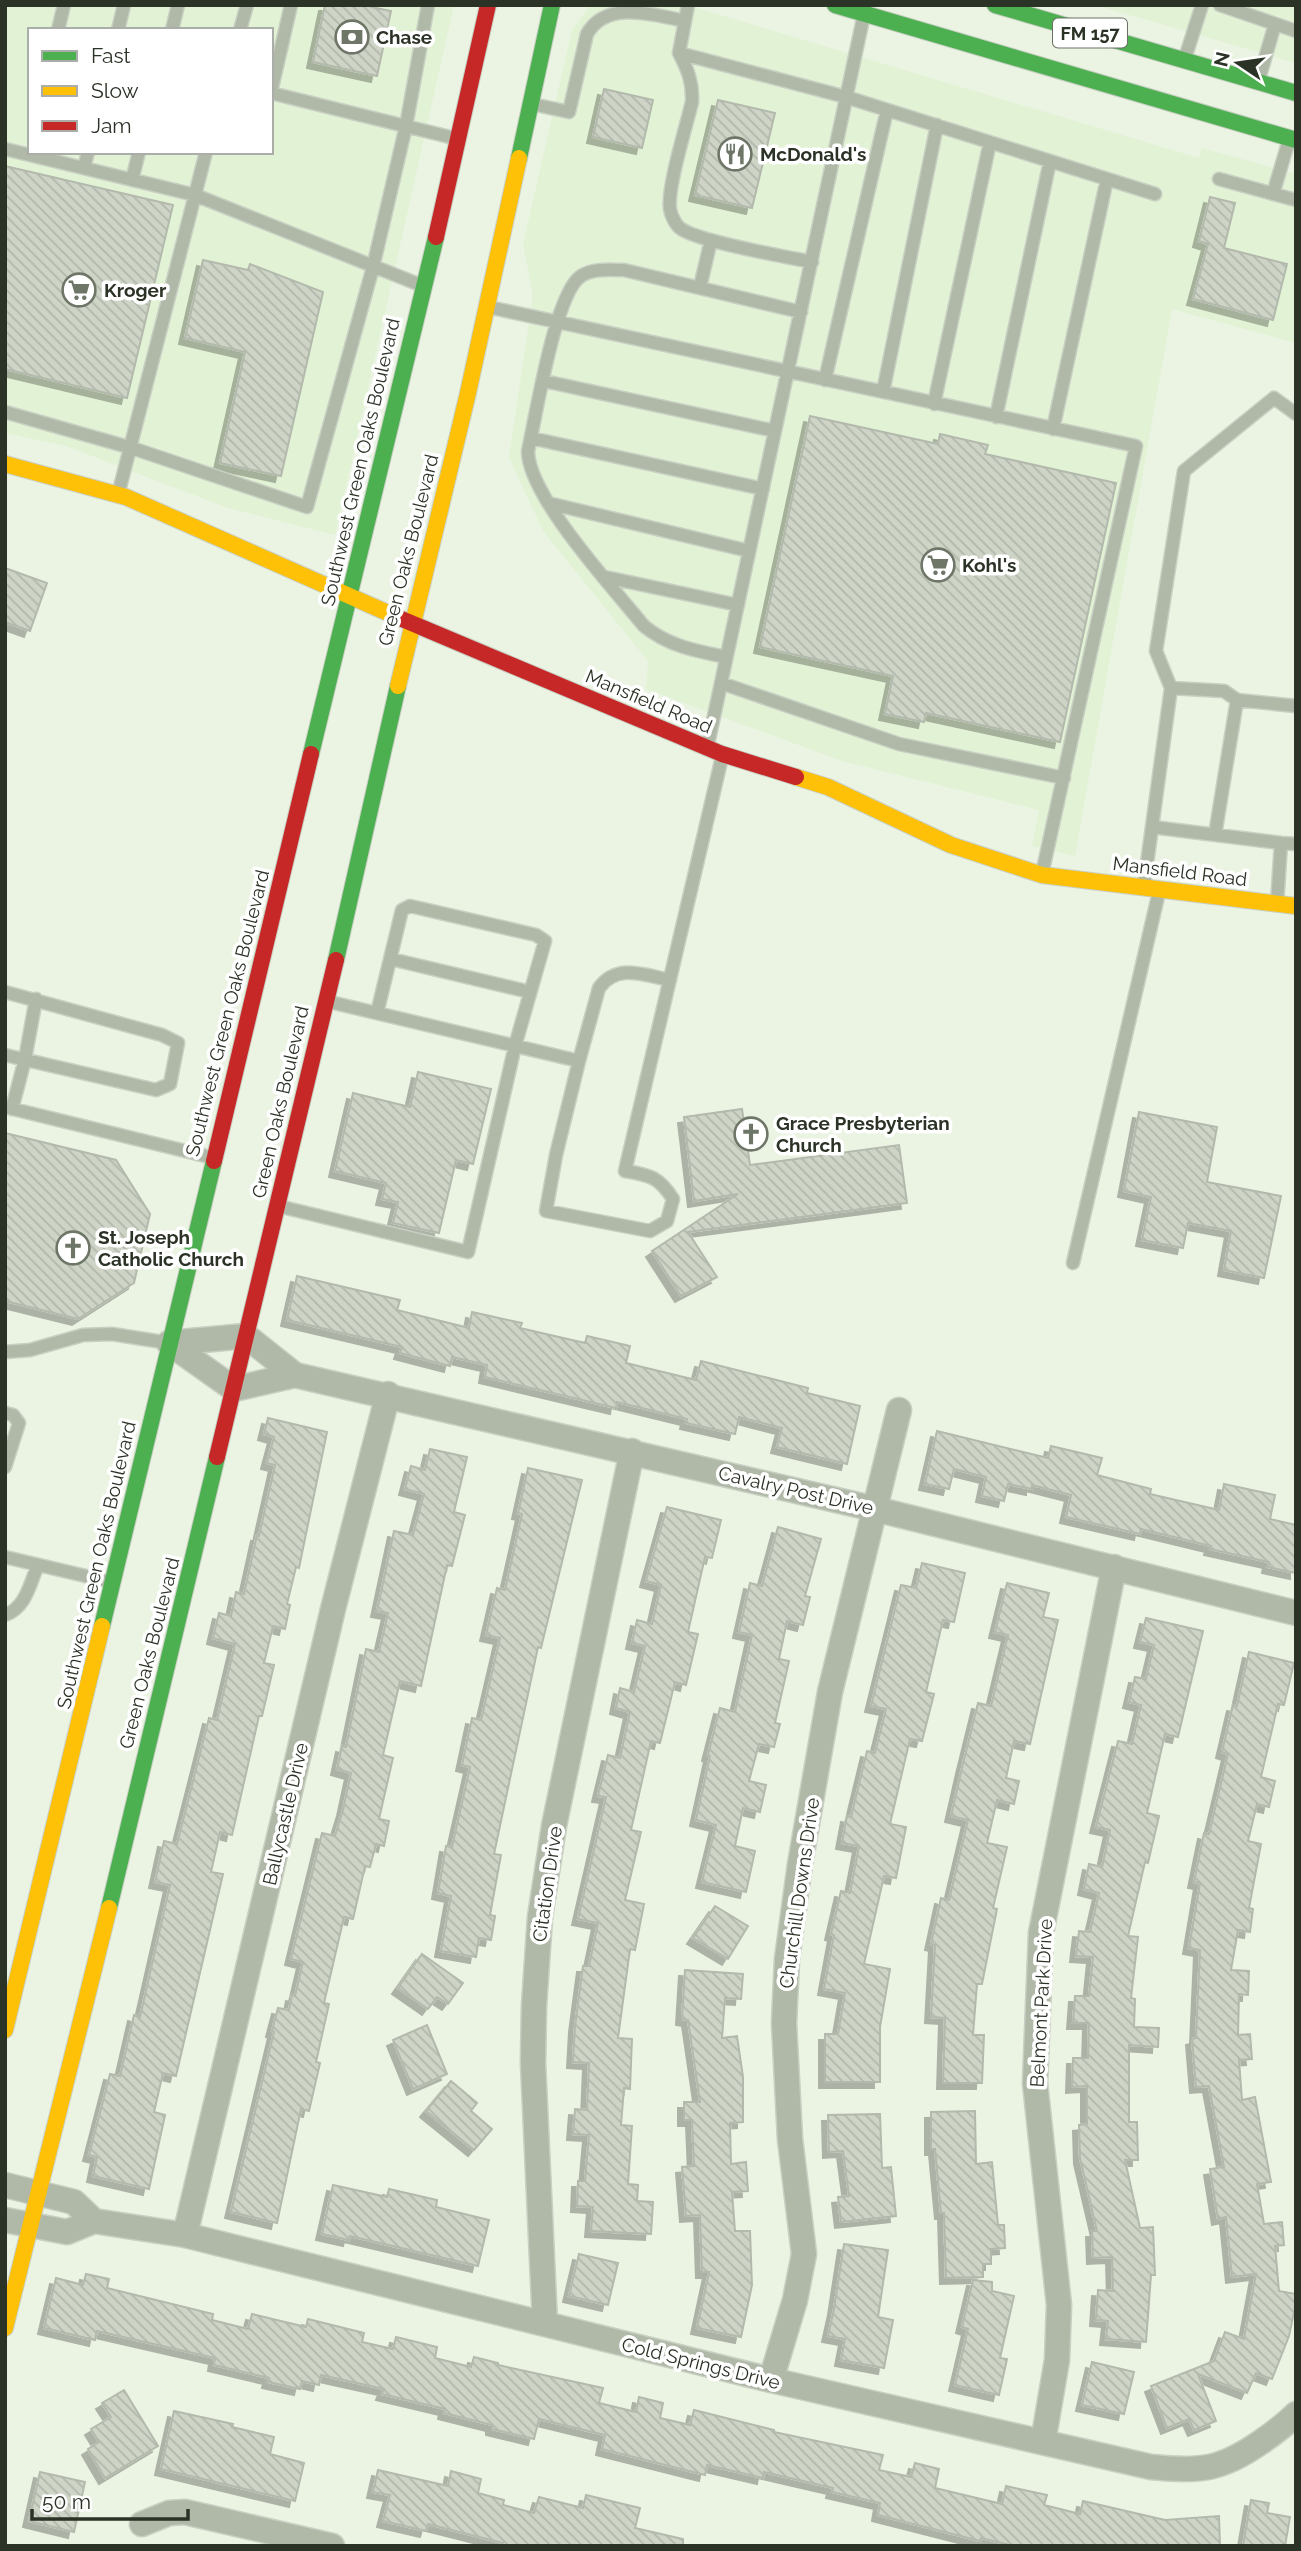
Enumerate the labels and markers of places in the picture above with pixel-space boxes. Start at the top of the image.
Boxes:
bank icon: Chase [333,18,371,56]
place label: Chase [376,26,432,48]
restaurant icon: McDonald's [716,135,754,173]
place label: McDonald's [760,143,866,165]
supermarket icon: Kroger [60,271,98,309]
place label: Kroger [104,279,167,301]
supermarket icon: Kohl's [919,546,957,584]
place label: Kohl's [962,554,1016,576]
place label: Grace Presbyterian Church [776,1112,950,1156]
church icon: Grace Presbyterian Church [732,1115,770,1153]
place label: St. Joseph Catholic Church [98,1226,244,1270]
church icon: St. Joseph Catholic Church [54,1229,92,1267]

